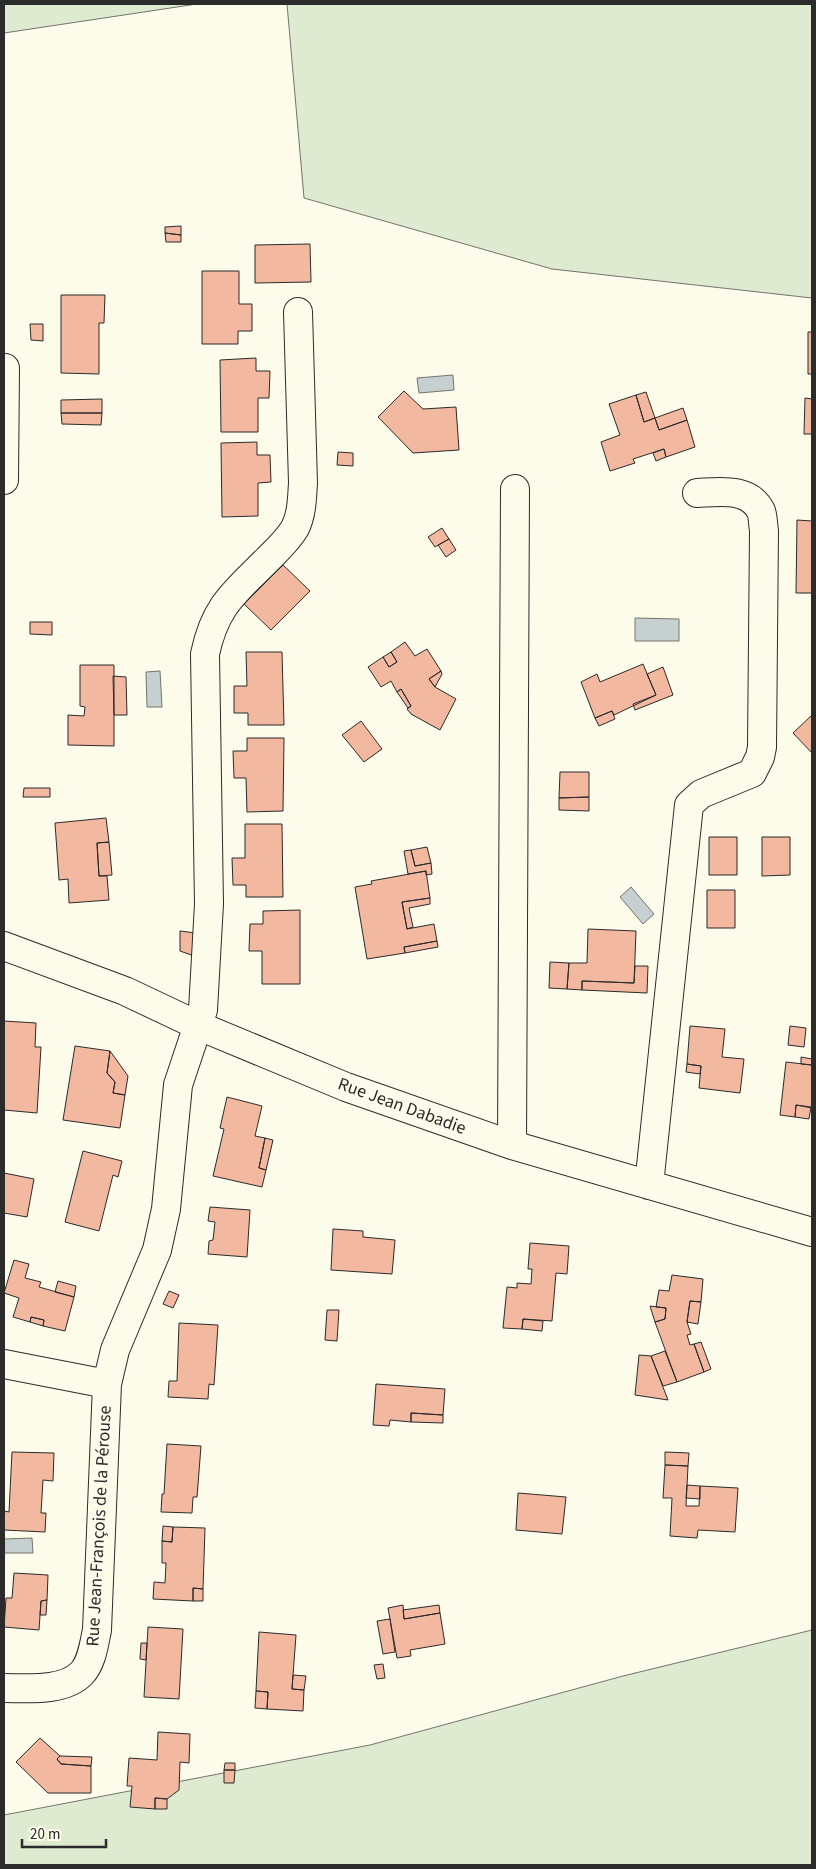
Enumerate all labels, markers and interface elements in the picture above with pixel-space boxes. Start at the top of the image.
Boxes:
street label: Rue Jean Dabadie [334,1071,470,1141]
street label: Rue Jean-François de la Pérouse [80,1405,118,1647]
scale bar [22,1816,106,1848]
text: 20 m [30,1824,60,1845]

